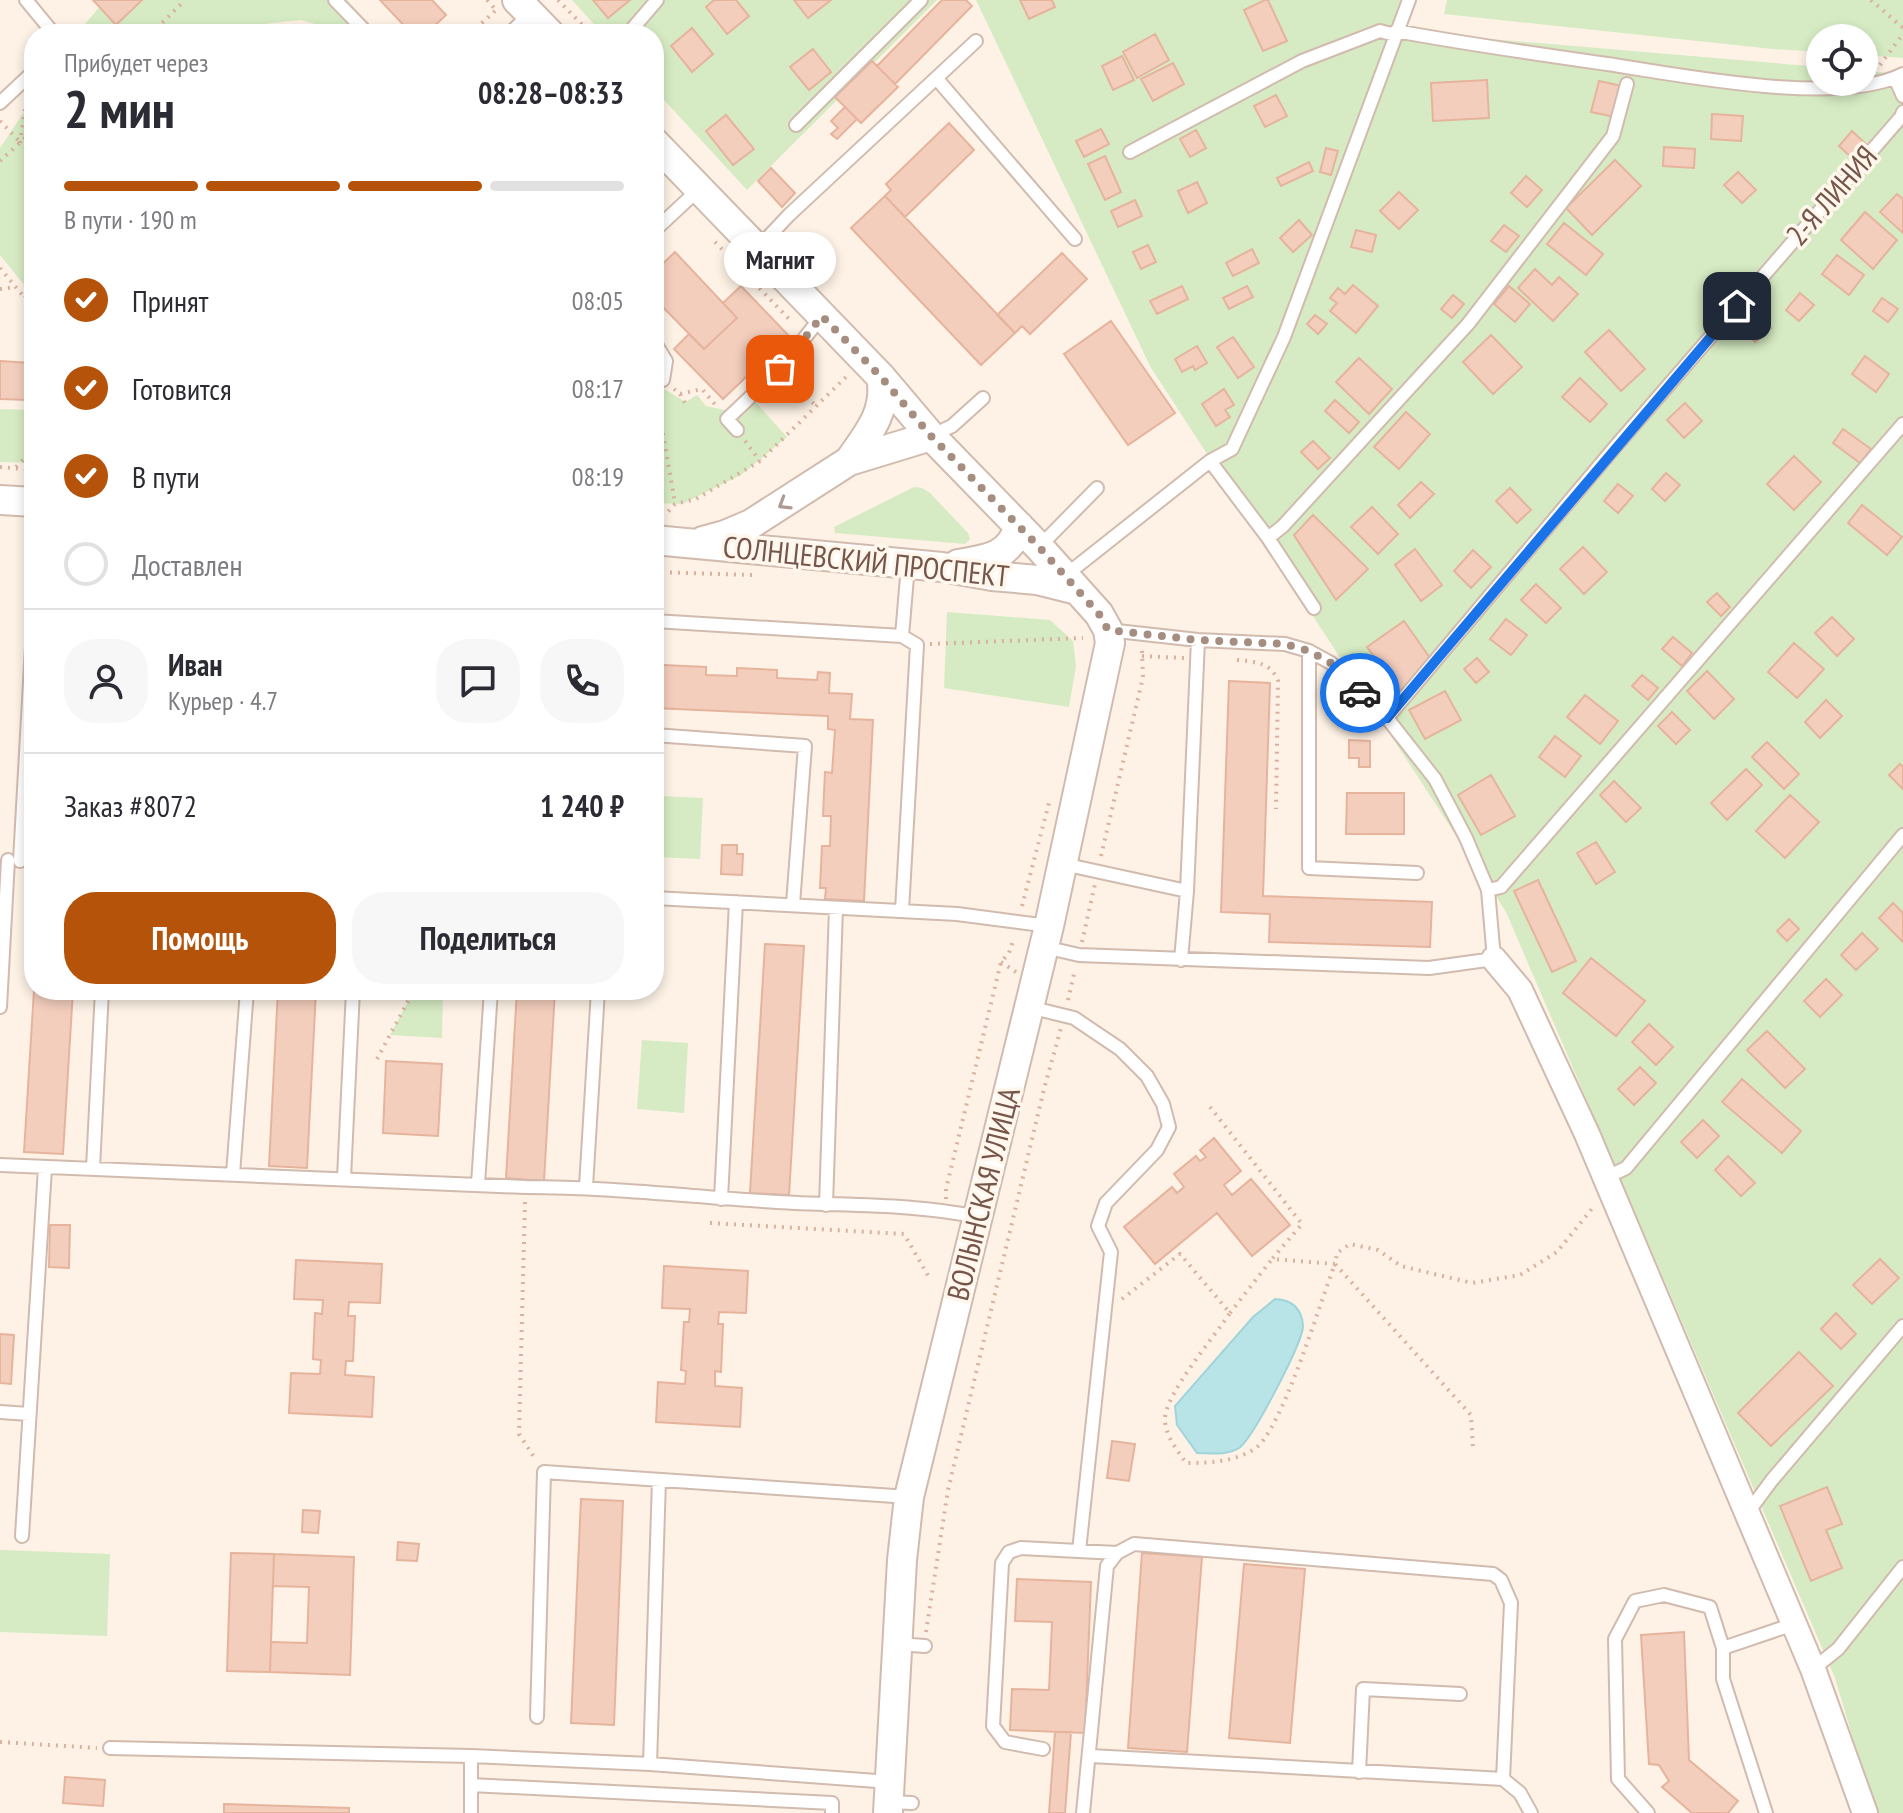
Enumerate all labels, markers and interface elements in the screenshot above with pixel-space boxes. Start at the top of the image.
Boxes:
map controls [1806,24,1878,96]
button: locate [1806,24,1878,96]
text: Прибудет через [64,46,208,79]
text: 08:28–08:33 [478,73,624,112]
text: 2 мин [64,75,175,142]
street label: 2-Я ЛИНИЯ [1777,137,1885,253]
text: В пути · 190 m [64,203,197,236]
callout: Магнит [724,233,836,289]
text: Магнит [746,243,814,276]
pin [1703,272,1771,340]
icon: check [64,278,108,322]
text: Принят [132,281,208,320]
text: 08:05 [572,284,624,317]
icon: home [1715,284,1759,328]
pin [746,335,814,403]
icon: bag [758,347,802,391]
icon: check [64,366,108,410]
text: Готовится [132,369,232,408]
text: 08:17 [572,372,624,405]
icon: check [64,454,108,498]
text: В пути [132,457,200,496]
text: 08:19 [572,460,624,493]
one-way arrow [778,494,793,510]
street label: СОЛНЦЕВСКИЙ ПРОСПЕКТ [721,526,1011,595]
text: Доставлен [132,545,242,584]
button: person [64,639,148,723]
button: chat [436,639,520,723]
button: phone [540,639,624,723]
text: Иван [168,645,223,684]
courier [1320,653,1400,733]
icon: car [1338,671,1382,715]
text: Курьер · 4.7 [168,684,278,717]
text: Заказ #8072 [64,786,197,825]
text: 1 240 ₽ [540,786,624,825]
button: Помощь [64,892,336,984]
button: Поделиться [352,892,624,984]
street label: ВОЛЫНСКАЯ УЛИЦА [937,1082,1028,1304]

